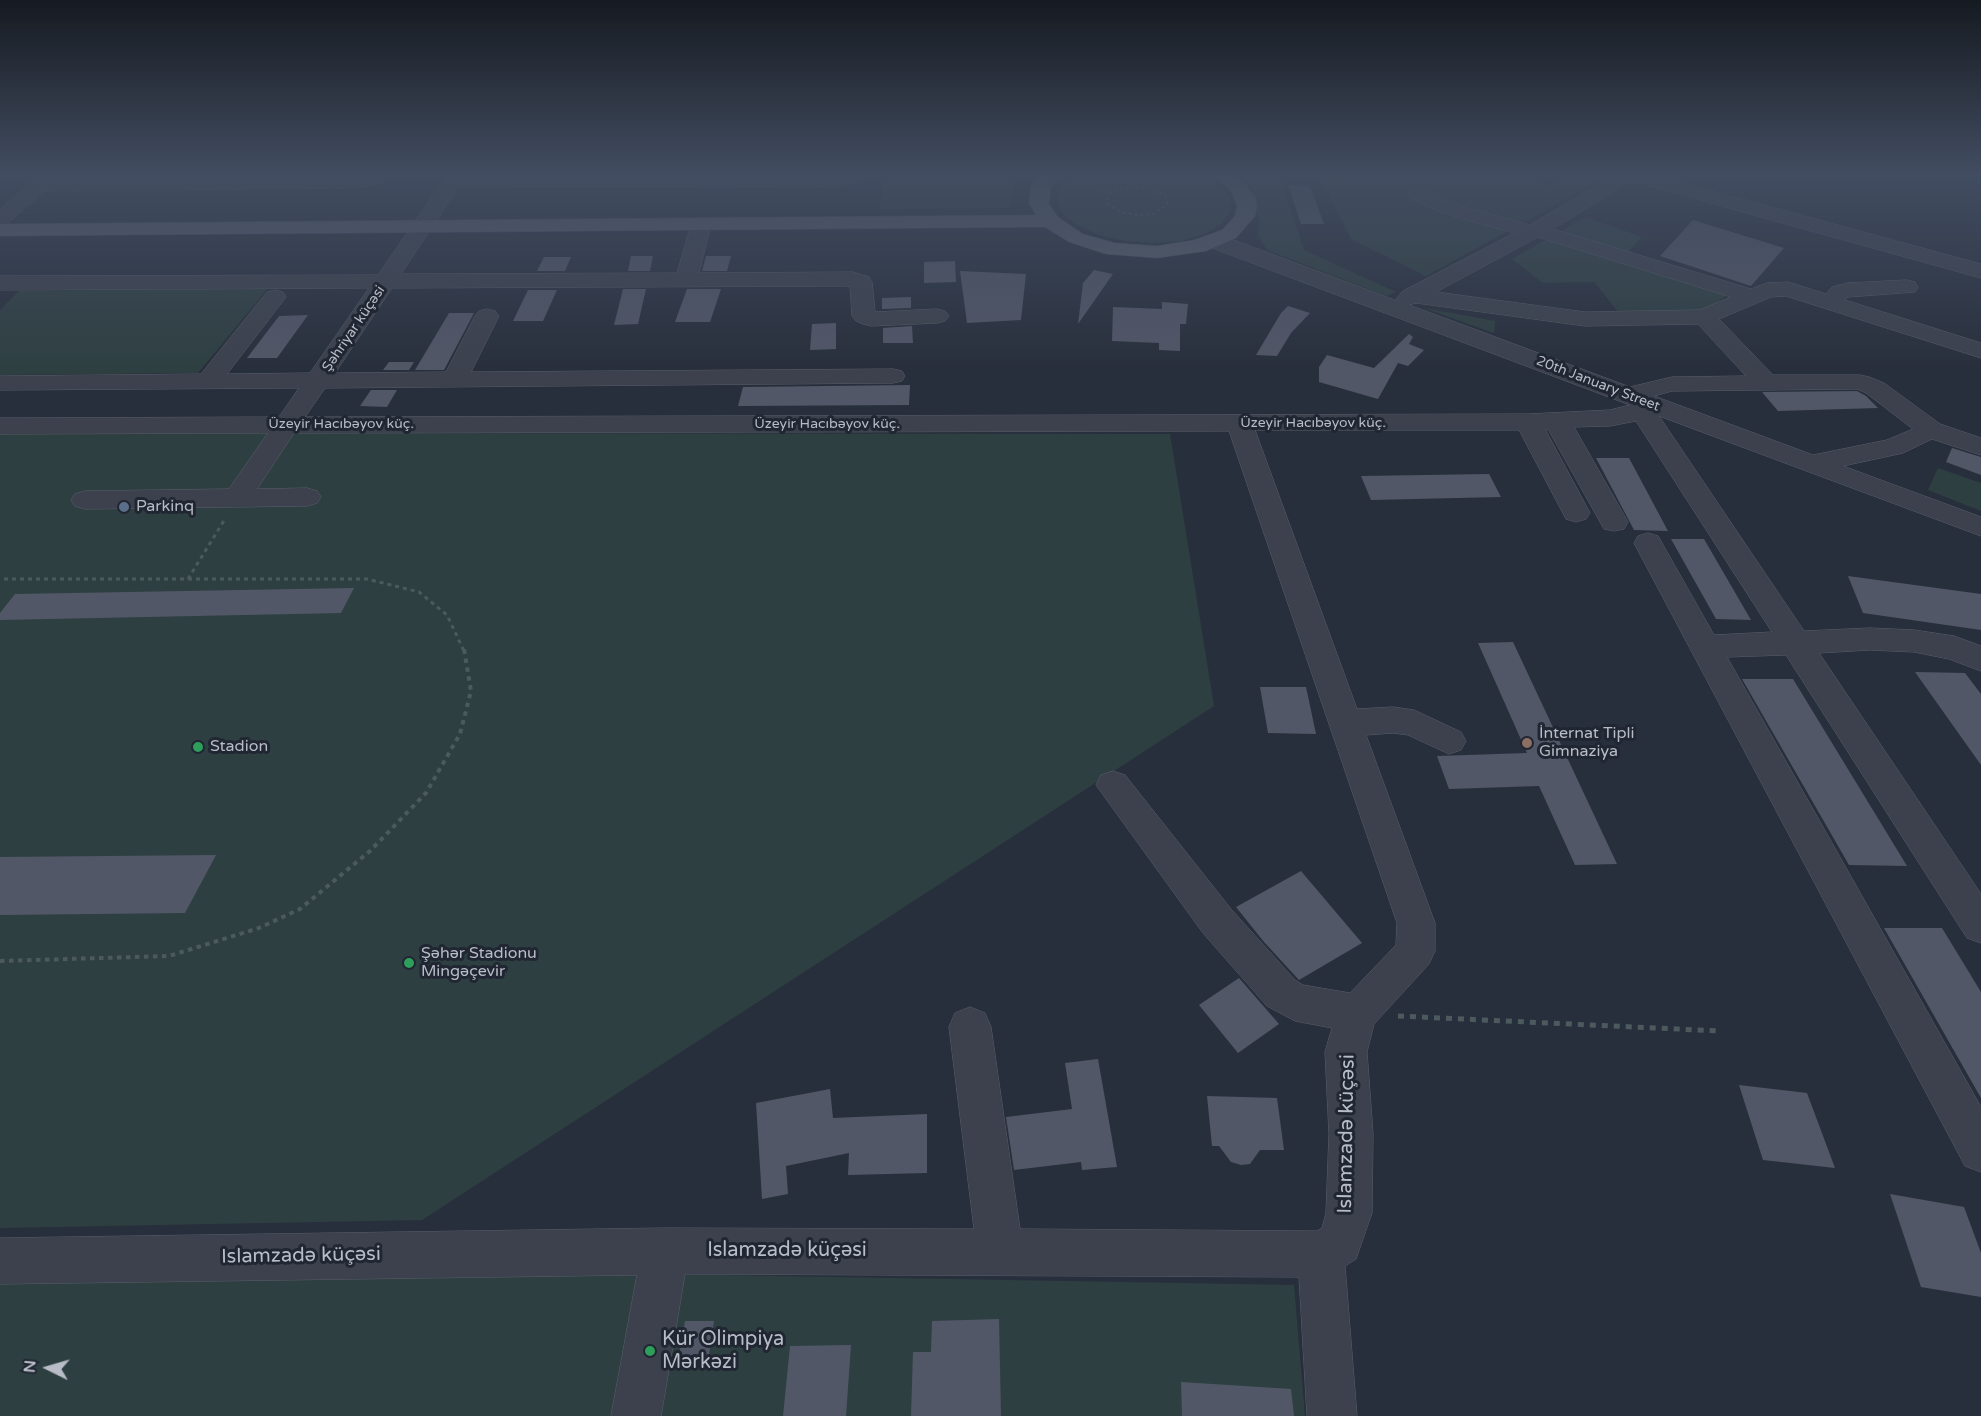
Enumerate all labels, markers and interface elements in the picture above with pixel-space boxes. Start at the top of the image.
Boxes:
street label: Şəhriyar küçəsi [319,283,389,375]
street label: 20th January Street [1534,353,1662,415]
street label: Üzeyir Hacıbəyov küç. [1240,415,1386,431]
street label: Üzeyir Hacıbəyov küç. [268,416,414,432]
street label: Üzeyir Hacıbəyov küç. [754,416,900,432]
place label: Parkinq [136,497,194,517]
marker: Parkinq [117,500,131,514]
place label: İnternat Tipli Gimnaziya [1539,724,1635,762]
marker: İnternat Tipli Gimnaziya [1520,736,1534,750]
place label: Stadion [210,737,268,757]
marker: Stadion [191,740,205,754]
place label: Şəhər Stadionu Mingəçevir [421,944,537,982]
marker: Şəhər Stadionu Mingəçevir [402,956,416,970]
street label: Islamzadə küçəsi [1334,1054,1360,1214]
street label: Islamzadə küçəsi [707,1239,867,1263]
street label: Islamzadə küçəsi [221,1243,381,1269]
place label: Kür Olimpiya Mərkəzi [662,1328,784,1375]
north arrow [18,1338,78,1398]
marker: Kür Olimpiya Mərkəzi [643,1344,657,1358]
text: N [20,1359,41,1374]

